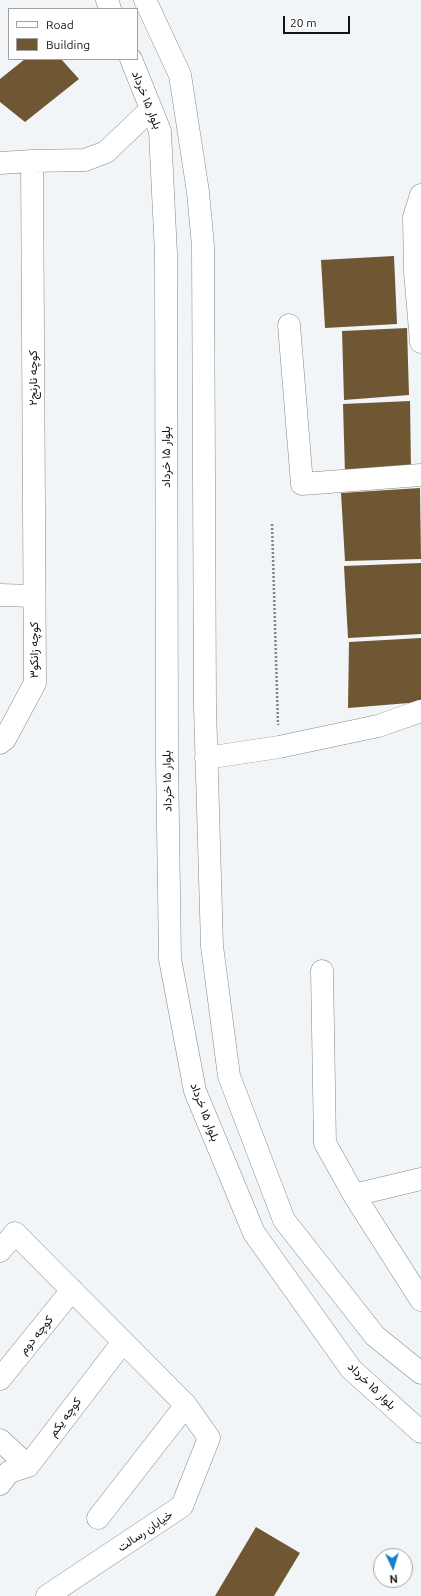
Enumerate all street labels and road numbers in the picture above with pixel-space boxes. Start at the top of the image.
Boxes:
street label: بلوار ۱۵ خرداد [129,69,165,131]
street label: کوچه نارنج۲ [26,350,40,406]
street label: بلوار ۱۵ خرداد [159,426,173,488]
street label: کوچه زانکو۳ [27,622,41,678]
street label: بلوار ۱۵ خرداد [159,750,175,812]
street label: بلوار ۱۵ خرداد [187,1081,223,1143]
street label: کوچه دوم [16,1313,56,1357]
street label: بلوار ۱۵ خرداد [345,1359,399,1413]
street label: کوچه یکم [46,1395,84,1439]
street label: خیابان رسالت [115,1507,175,1555]

